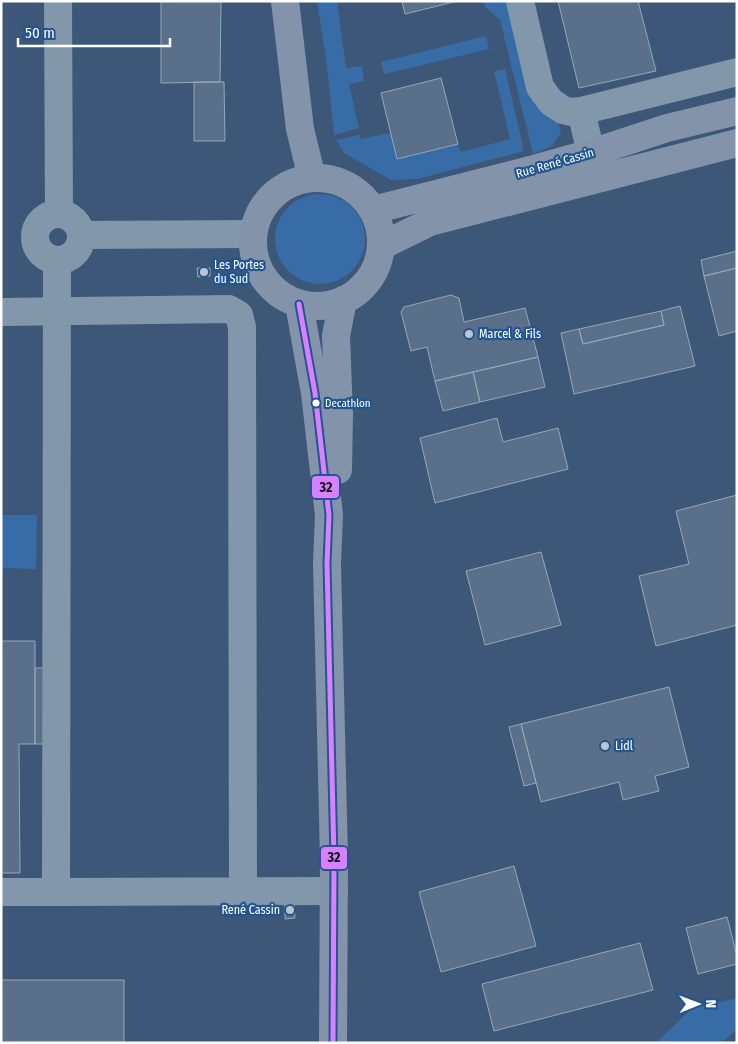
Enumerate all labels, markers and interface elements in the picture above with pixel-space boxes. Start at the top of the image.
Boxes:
scale bar [18,15,170,47]
text: 50 m [25,24,55,42]
street label: Rue René Cassin [515,145,595,181]
place label: Les Portes du Sud [214,258,264,286]
marker: Les Portes du Sud [198,266,210,278]
place label: Marcel & Fils [479,327,541,341]
marker: Marcel & Fils [463,328,475,340]
place label: Decathlon [325,397,371,410]
marker: Decathlon [311,398,321,408]
line badge: 32 [311,475,340,499]
text: 32 [319,479,333,496]
place label: Lidl [615,739,633,753]
marker: Lidl [599,740,611,752]
line badge: 32 [320,846,348,870]
text: 32 [327,849,341,866]
place label: René Cassin [221,903,280,917]
marker: René Cassin [284,904,296,916]
north arrow [673,979,723,1029]
text: N [702,999,719,1008]

